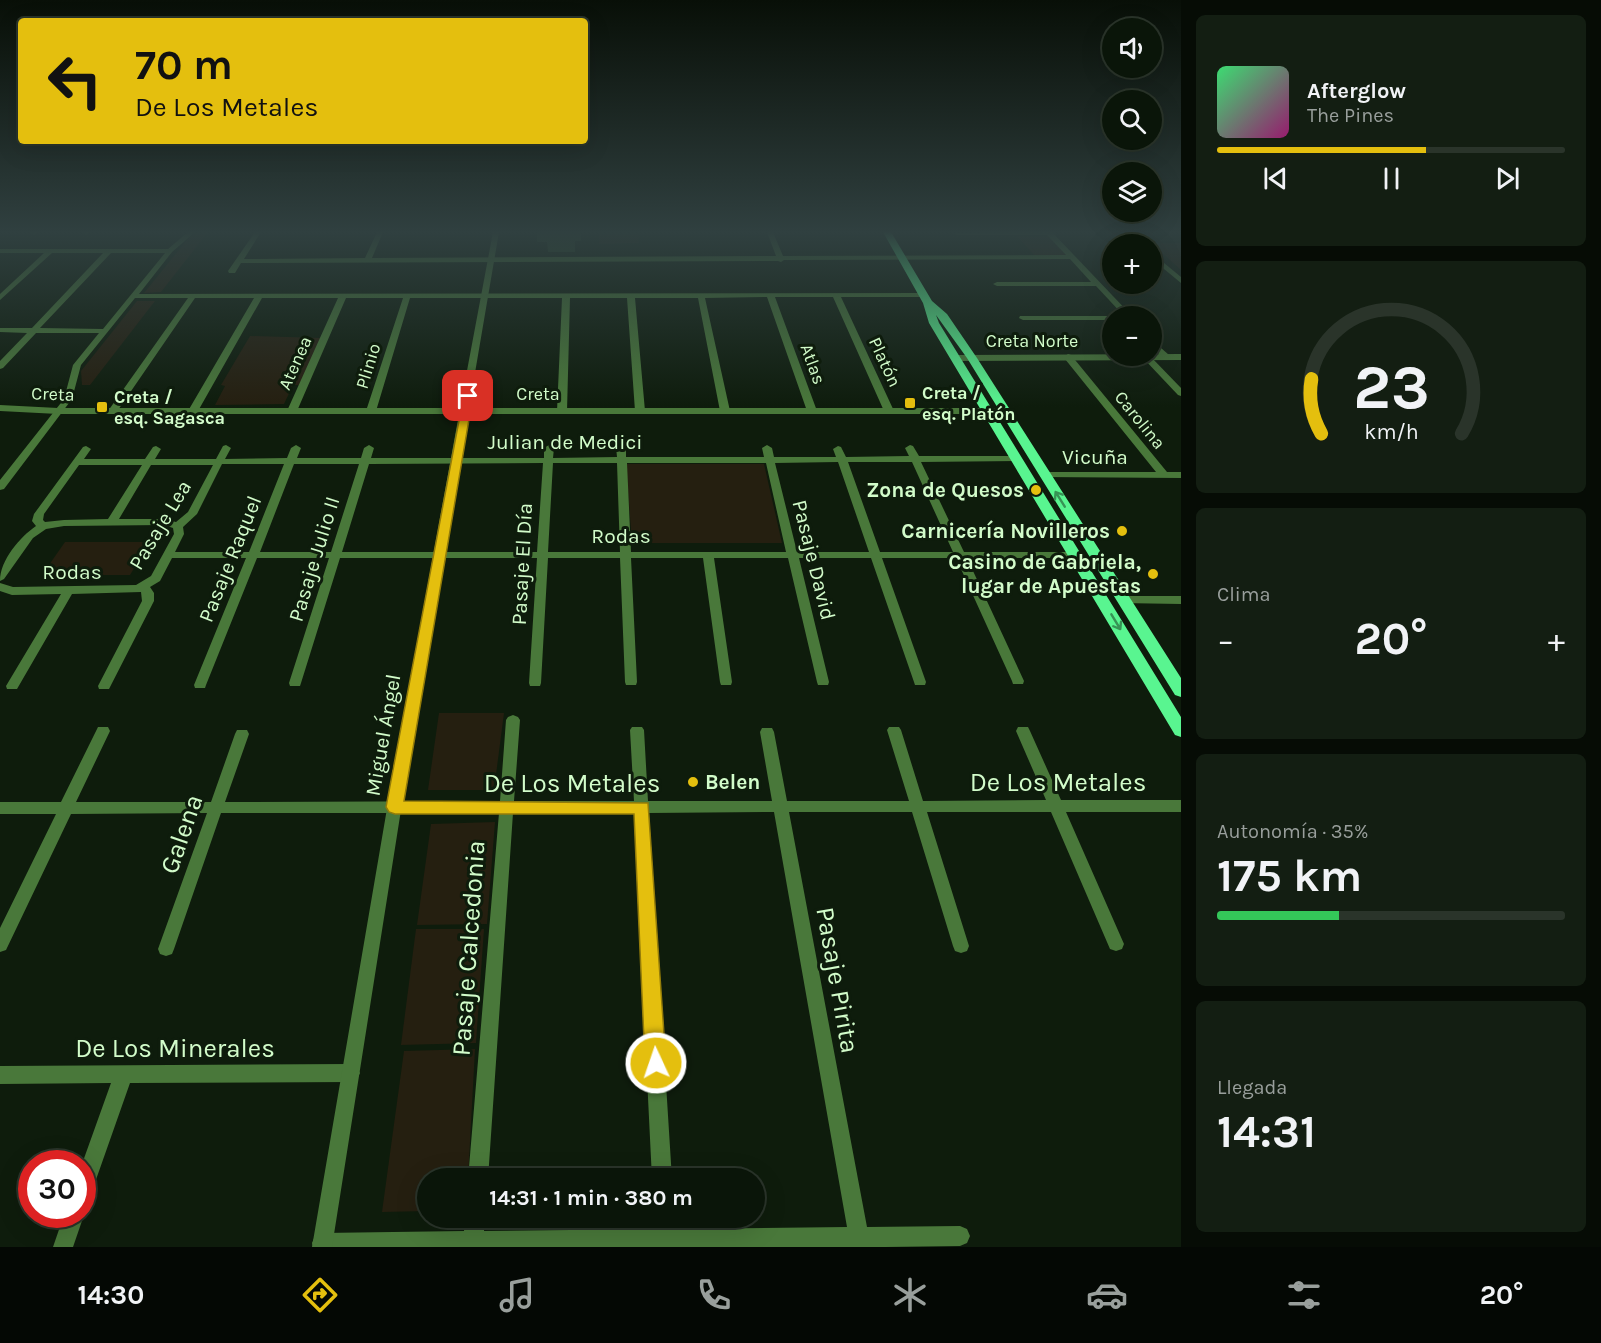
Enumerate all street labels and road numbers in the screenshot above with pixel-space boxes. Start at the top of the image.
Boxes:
street label: Creta Norte [986,330,1078,352]
street label: Atenea [273,333,317,393]
street label: Platón [864,334,906,390]
street label: Plinio [351,341,385,391]
street label: Atlas [796,341,830,387]
street label: Creta [31,382,75,406]
street label: Creta [516,383,560,405]
street label: Carolina [1110,386,1170,454]
street label: Julian de Medici [487,430,643,454]
street label: Vicuña [1062,445,1128,469]
street label: Pasaje Lea [124,476,196,574]
street label: Pasaje Raquel [194,492,266,626]
street label: Pasaje Julio II [284,493,344,625]
street label: Pasaje David [788,498,840,622]
street label: Pasaje El Día [507,502,537,626]
street label: Rodas [591,524,651,548]
street label: Rodas [42,560,102,584]
street label: Miguel Ángel [360,672,406,798]
street label: De Los Metales [970,767,1146,798]
street label: De Los Metales [484,768,660,799]
street label: Galena [154,790,209,878]
street label: Pasaje Calcedonia [446,839,491,1057]
street label: Pasaje Pirita [809,905,866,1056]
street label: De Los Minerales [75,1033,275,1064]

